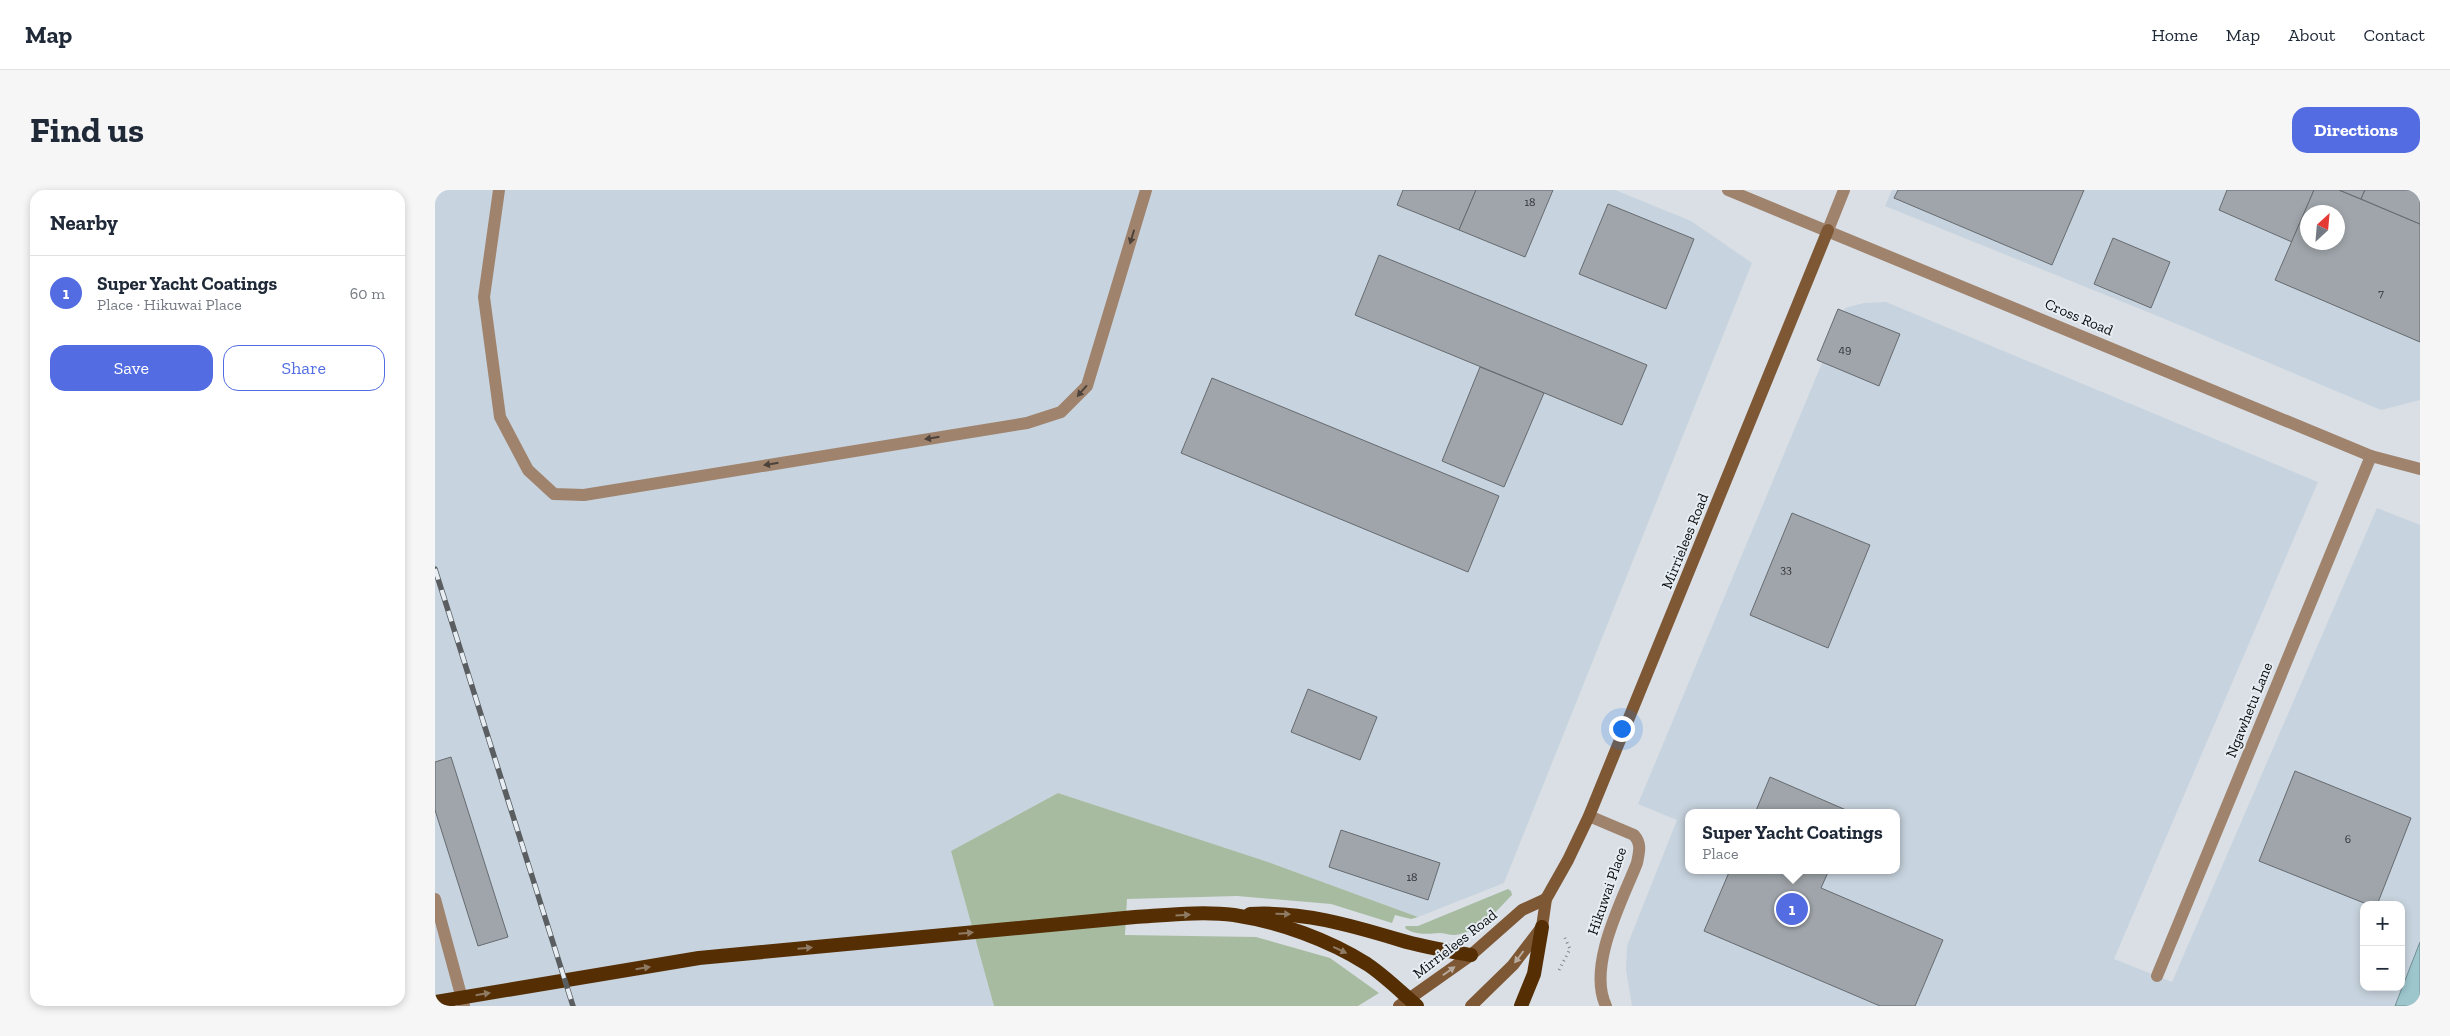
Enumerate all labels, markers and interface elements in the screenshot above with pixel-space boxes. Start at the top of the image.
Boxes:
text: Map [25,20,72,49]
text: Home [2151,24,2198,46]
text: Map [2226,24,2260,46]
text: About [2288,24,2335,46]
text: Contact [2363,24,2425,46]
button: Directions [2292,107,2420,153]
text: Find us [30,109,144,151]
house number: 18 [1524,195,1536,209]
north arrow [2300,205,2345,250]
text: Nearby [50,210,118,235]
one-way arrow [1127,229,1135,244]
text: Super Yacht Coatings [97,272,277,295]
text: 1 [63,284,69,303]
text: 60 m [350,284,385,303]
house number: 7 [2378,286,2384,300]
text: Place · Hikuwai Place [97,295,242,314]
street label: Cross Road [2042,295,2117,340]
house number: 49 [1839,342,1851,356]
button: Save [50,345,213,391]
button: Share [223,345,385,391]
one-way arrow [1076,384,1087,397]
one-way arrow [923,435,939,443]
one-way arrow [763,461,779,469]
street label: Mirrielees Road [1658,490,1713,591]
house number: 33 [1780,562,1792,576]
street label: Ngawhetu Lane [2222,660,2276,760]
your location [1609,716,1635,742]
popup [1685,809,1900,874]
text: Super Yacht Coatings [1702,821,1883,844]
house number: 6 [2345,832,2351,846]
text: Place [1702,844,1738,863]
street label: Hikuwai Place [1584,845,1630,937]
house number: 18 [1406,870,1418,884]
pin: 1 [1776,890,1808,928]
map controls [2360,901,2405,991]
button: + [2360,901,2405,946]
street label: Mirrielees Road [1409,905,1501,982]
one-way arrow [1176,910,1192,918]
one-way arrow [1275,910,1291,918]
one-way arrow [959,929,975,937]
one-way arrow [797,944,813,952]
one-way arrow [1333,946,1347,954]
button: − [2360,946,2405,991]
one-way arrow [1514,950,1525,963]
one-way arrow [636,963,652,971]
one-way arrow [1442,966,1455,976]
one-way arrow [475,990,491,998]

